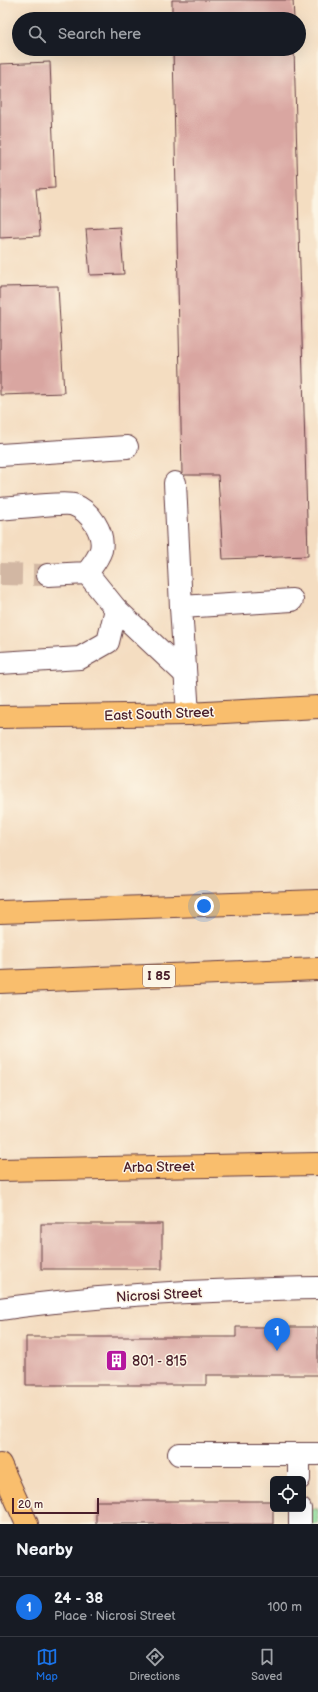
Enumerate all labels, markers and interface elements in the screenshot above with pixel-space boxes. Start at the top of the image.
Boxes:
search box [12,12,306,56]
icon: search [26,23,48,45]
text: Search here [58,25,141,44]
street label: East South Street [104,704,215,724]
your location [194,896,214,916]
road number: I 85 [143,965,175,987]
street label: Arba Street [123,1158,196,1176]
street label: Nicrosi Street [116,1284,203,1306]
pin: 1 [264,1318,290,1351]
building icon: 801 - 815 [103,1348,129,1374]
place label: 801 - 815 [132,1353,187,1370]
map controls [270,1476,306,1512]
button: locate [270,1476,306,1512]
scale bar [12,1496,99,1515]
text: 20 m [18,1498,43,1511]
text: Nearby [16,1540,73,1560]
text: 24 - 38 [54,1589,103,1608]
text: 1 [26,1599,32,1615]
text: 100 m [267,1599,302,1615]
text: Place · Nicrosi Street [54,1608,175,1624]
tab: Map [36,1646,58,1683]
tab: Directions [129,1646,180,1683]
tab: Saved [251,1646,282,1683]

